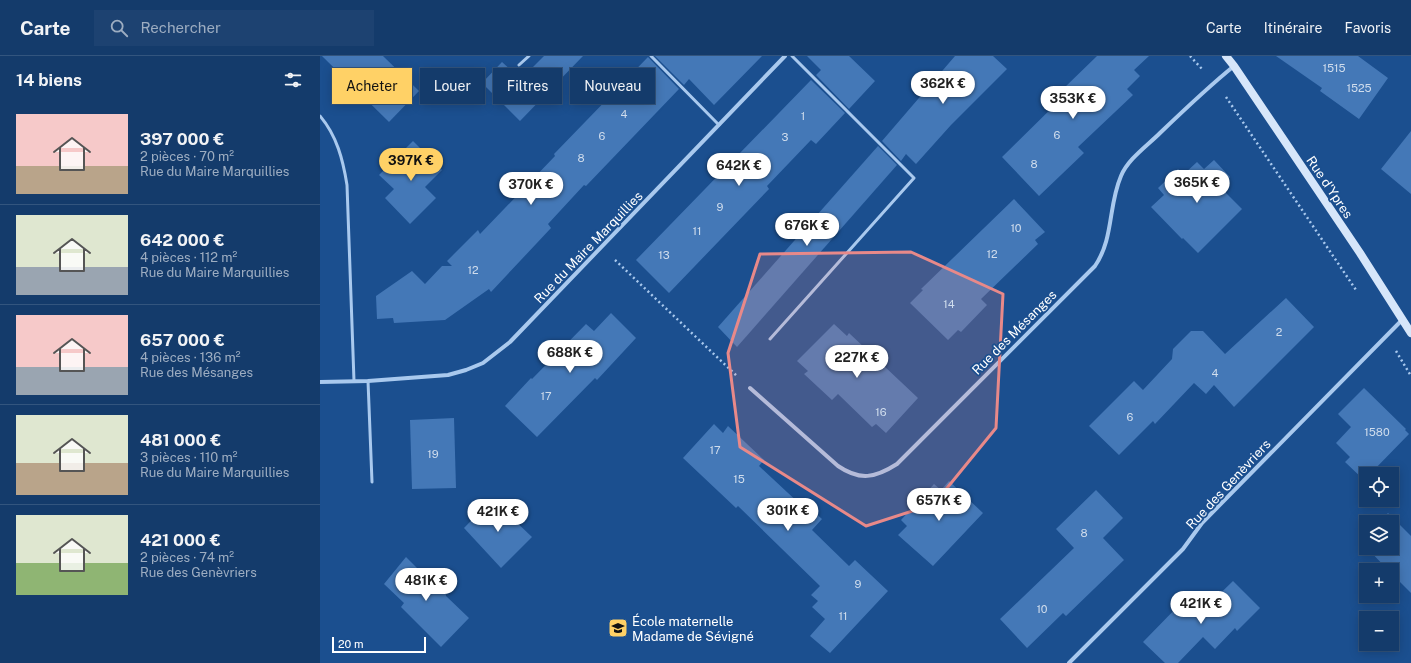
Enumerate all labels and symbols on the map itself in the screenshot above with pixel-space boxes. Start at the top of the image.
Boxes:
house number: 1515 [1322,62,1346,74]
pin: 362K € [910,71,976,105]
house number: 1525 [1346,82,1372,94]
pin: 353K € [1040,86,1106,120]
house number: 4 [621,108,628,120]
house number: 1 [801,110,805,122]
house number: 6 [1054,129,1061,141]
house number: 6 [599,130,606,142]
house number: 3 [782,131,789,143]
pin: 397K € [378,148,444,182]
house number: 8 [577,152,585,164]
pin: 642K € [706,153,772,187]
street label: Rue d'Ypres [1303,153,1356,221]
house number: 8 [1030,158,1038,170]
pin: 365K € [1164,170,1230,204]
pin: 370K € [498,172,564,206]
street label: Rue du Maire Marquillies [531,188,646,306]
house number: 9 [717,201,724,213]
pin: 676K € [774,213,840,247]
house number: 10 [1010,222,1022,234]
house number: 11 [693,225,701,237]
house number: 12 [986,248,998,260]
house number: 13 [658,249,670,261]
house number: 12 [467,264,479,276]
street label: Rue des Mésanges [969,287,1060,378]
house number: 14 [943,298,955,310]
house number: 2 [1276,326,1283,338]
pin: 688K € [537,340,603,374]
pin: 227K € [824,345,890,379]
house number: 4 [1212,367,1219,379]
house number: 17 [540,390,552,402]
house number: 16 [875,406,887,418]
house number: 6 [1127,411,1134,423]
house number: 1580 [1364,426,1390,438]
street label: Rue des Genèvriers [1183,437,1274,532]
house number: 17 [709,444,721,456]
house number: 19 [427,448,439,460]
house number: 15 [733,473,745,485]
pin: 657K € [906,488,972,522]
pin: 301K € [755,498,821,532]
pin: 421K € [465,499,531,533]
house number: 8 [1080,527,1088,539]
pin: 481K € [393,568,459,602]
house number: 9 [855,578,862,590]
pin: 421K € [1168,591,1234,625]
house number: 10 [1036,603,1048,615]
house number: 11 [839,610,847,622]
place label: École maternelle Madame de Sévigné [632,613,754,644]
school or university icon: École maternelle Madame de Sévigné [607,617,629,639]
scale bar [332,635,426,654]

